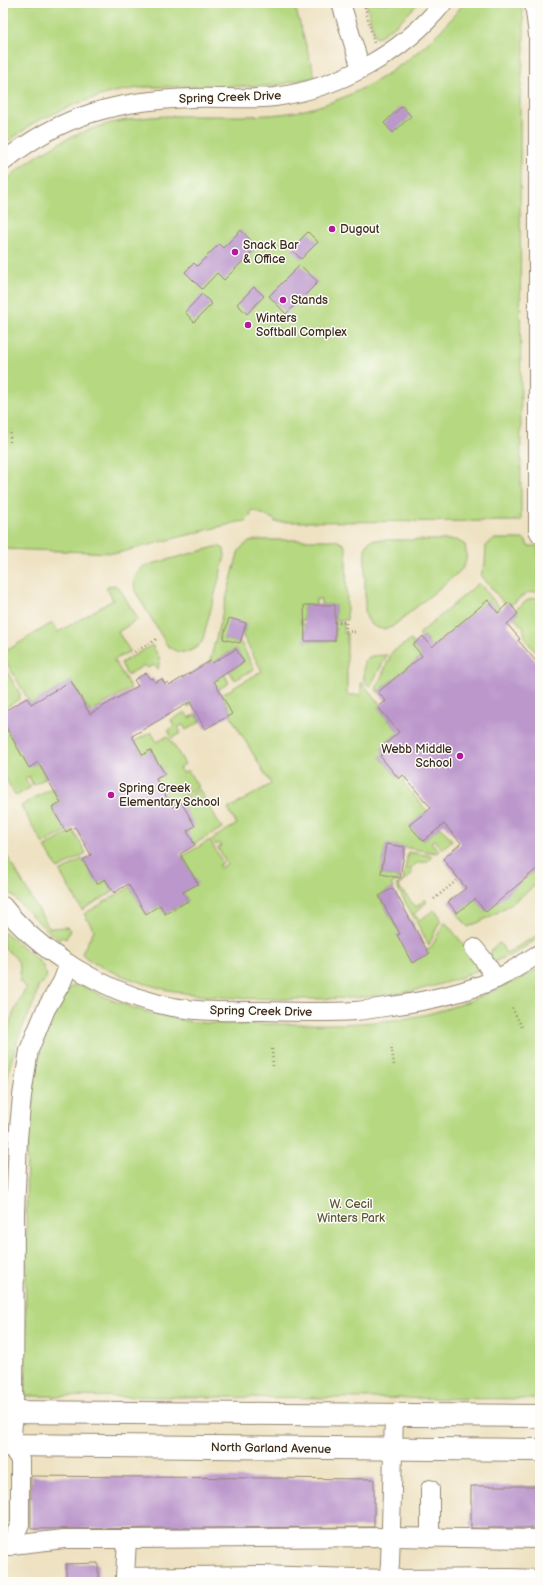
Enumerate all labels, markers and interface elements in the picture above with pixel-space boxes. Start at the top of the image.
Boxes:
street label: Spring Creek Drive [179,88,281,107]
place label: Dugout [340,222,380,237]
marker: Dugout [327,224,337,234]
place label: Snack Bar & Office [243,238,299,267]
marker: Snack Bar & Office [230,247,240,257]
place label: Stands [291,293,328,308]
marker: Stands [278,295,288,305]
place label: Winters Softball Complex [256,311,347,340]
marker: Winters Softball Complex [243,320,253,330]
place label: Webb Middle School [381,742,452,771]
marker: Webb Middle School [455,751,465,761]
place label: Spring Creek Elementary School [119,781,220,810]
marker: Spring Creek Elementary School [106,790,116,800]
street label: Spring Creek Drive [210,1003,312,1020]
park label: W. Cecil Winters Park [317,1197,385,1226]
street label: North Garland Avenue [211,1440,331,1457]

